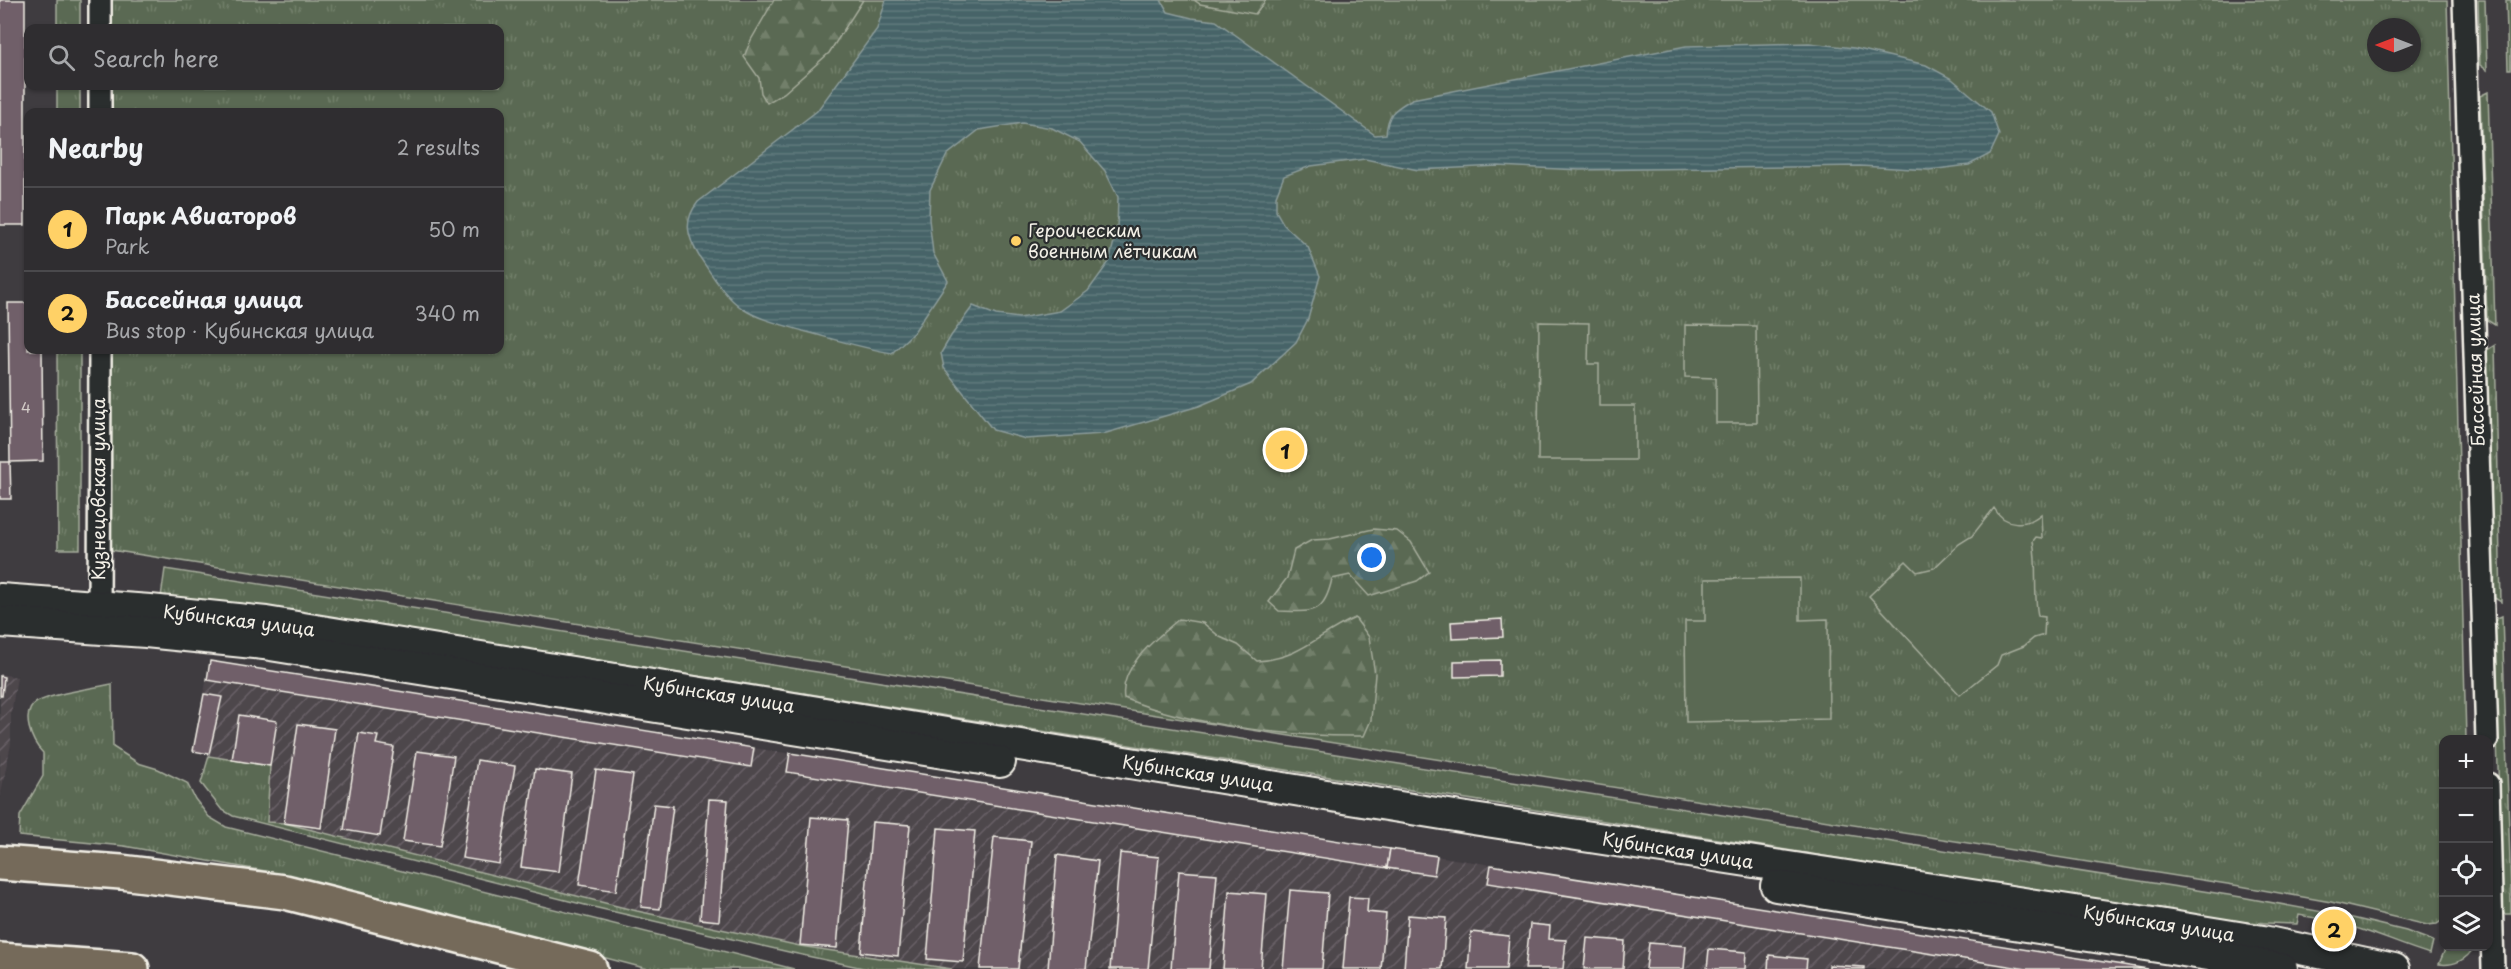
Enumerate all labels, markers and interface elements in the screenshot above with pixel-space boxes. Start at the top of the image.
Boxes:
north arrow [2367,18,2421,72]
search box [24,24,504,90]
icon: search [45,41,78,74]
text: Search here [93,41,219,74]
text: Nearby [48,128,143,167]
text: 2 results [397,132,480,162]
text: Парк Авиаторов [105,198,297,231]
text: 1 [63,214,72,244]
text: 50 m [428,214,480,244]
place label: Героическим военным лётчикам [1028,216,1198,264]
text: Park [105,231,150,261]
marker: Героическим военным лётчикам [1009,234,1023,248]
text: Бассейная улица [105,282,303,315]
street label: Бассейная улица [2458,292,2491,447]
text: 2 [60,298,75,328]
text: 340 m [415,298,480,328]
text: Bus stop · Кубинская улица [105,315,374,345]
house number: 4 [21,395,31,418]
street label: Кузнецовская улица [84,397,111,580]
pin: 1 [1266,428,1304,472]
your location [1357,543,1386,572]
street label: Кубинская улица [162,597,317,642]
street label: Кубинская улица [642,668,797,719]
map controls [2439,735,2493,951]
button: + [2439,735,2493,789]
street label: Кубинская улица [1121,747,1276,798]
button: − [2439,789,2493,843]
street label: Кубинская улица [1601,824,1756,875]
button: locate [2439,843,2493,897]
street label: Кубинская улица [2082,897,2237,948]
button: layers [2439,897,2493,951]
pin: 2 [2314,906,2354,952]

